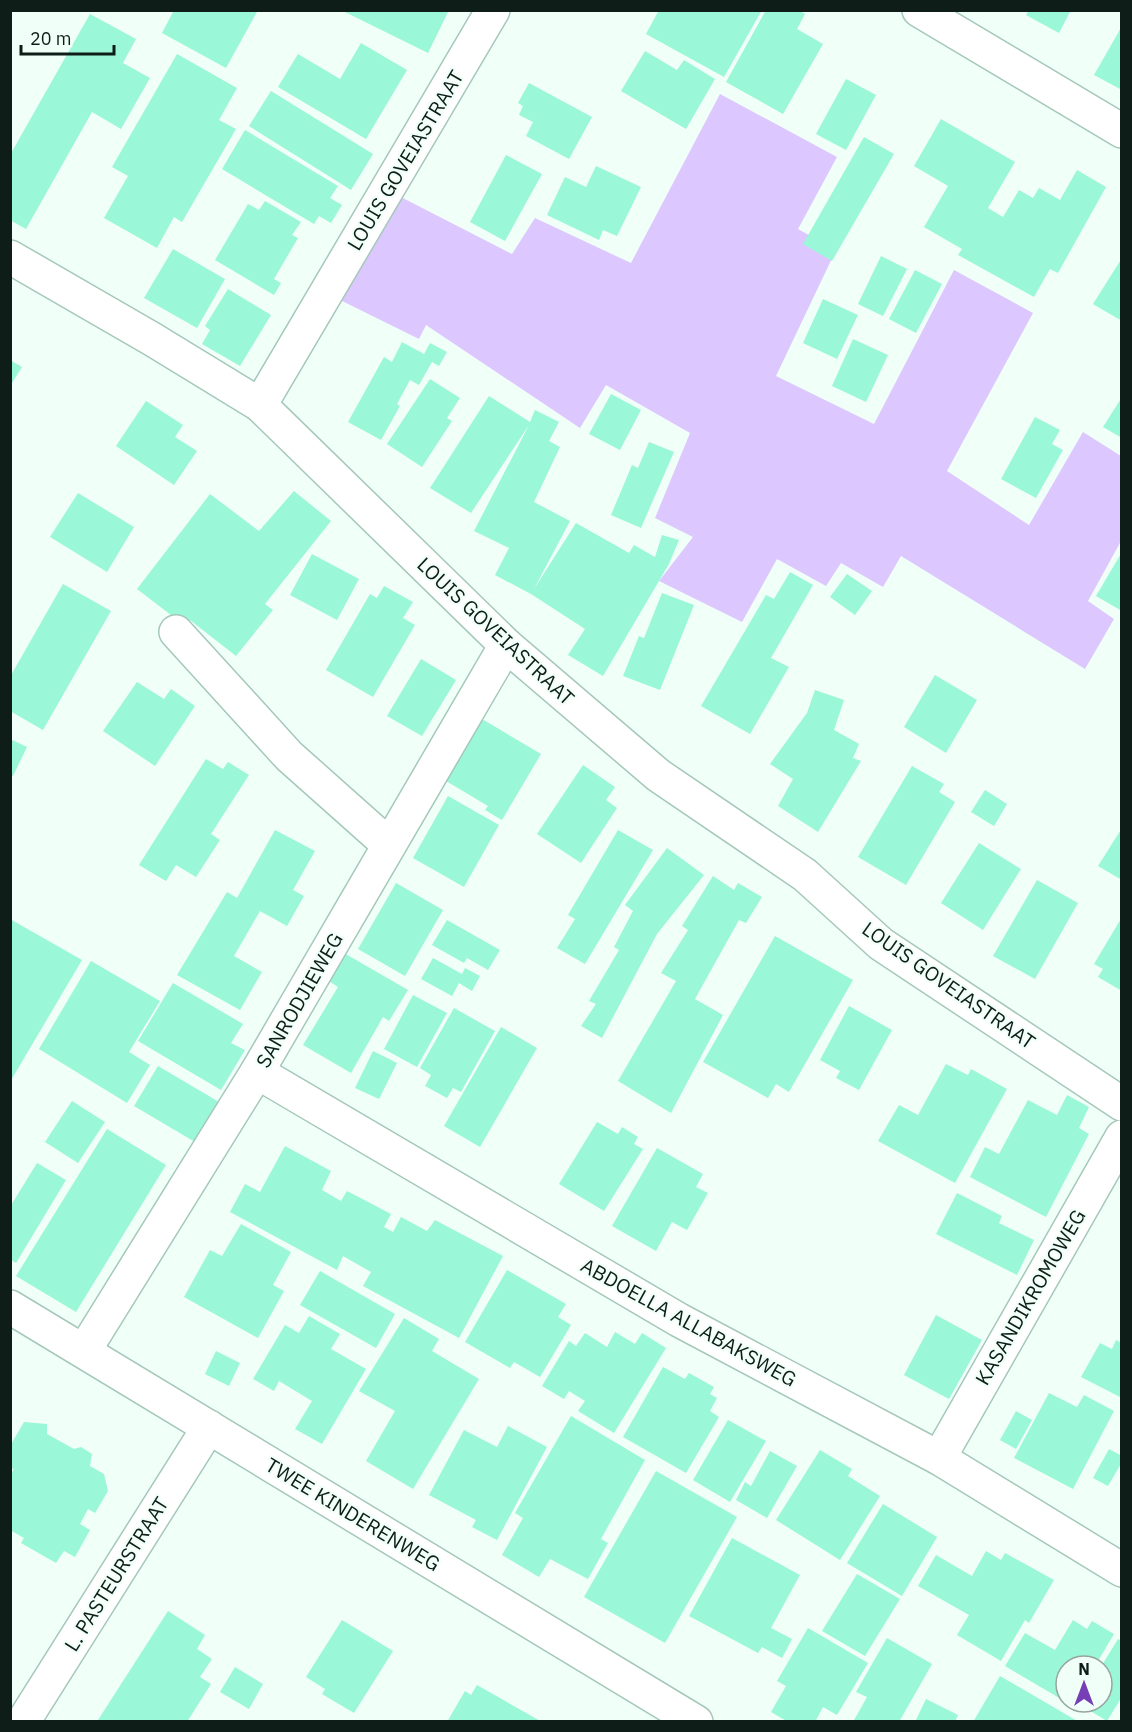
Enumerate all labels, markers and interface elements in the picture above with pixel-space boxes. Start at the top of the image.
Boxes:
scale bar [21,18,114,56]
text: 20 m [30,27,72,50]
street label: LOUIS GOVEIASTRAAT [340,65,470,255]
street label: LOUIS GOVEIASTRAAT [412,551,580,711]
street label: LOUIS GOVEIASTRAAT [857,915,1041,1055]
street label: SANRODJIEWEG [249,928,349,1072]
street label: KASANDIKROMOWEG [969,1204,1091,1390]
street label: ABDOELLA ALLABAKSWEG [576,1251,802,1393]
street label: TWEE KINDERENWEG [261,1451,445,1577]
street label: L. PASTEURSTRAAT [58,1492,174,1656]
north arrow [1054,1654,1114,1714]
text: N [1078,1659,1090,1679]

